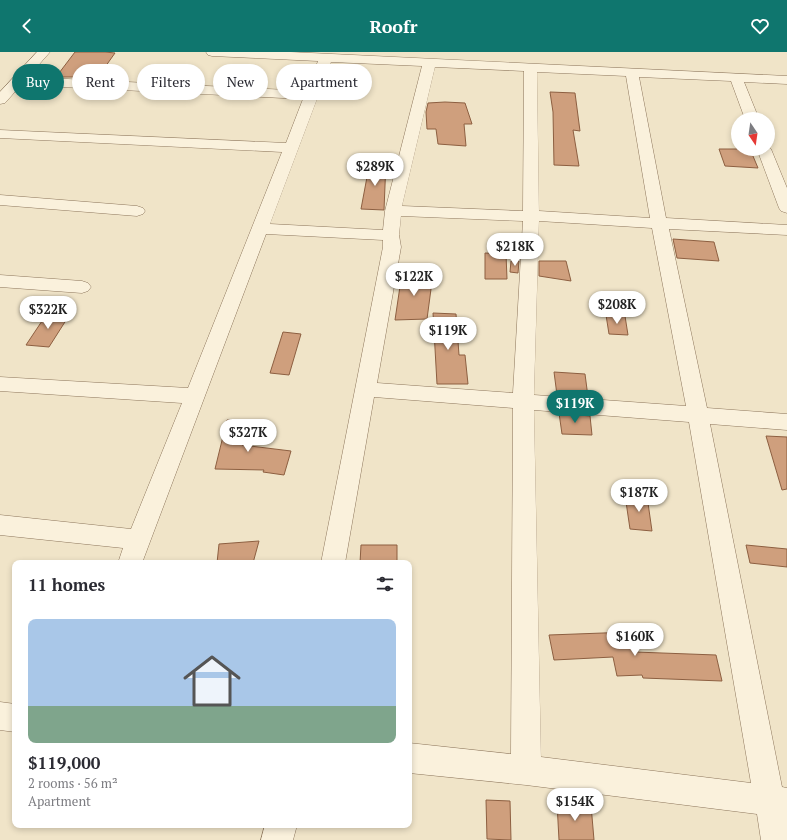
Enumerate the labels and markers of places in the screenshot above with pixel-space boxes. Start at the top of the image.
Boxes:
pin: $289K [347,153,403,187]
pin: $218K [487,233,543,267]
pin: $122K [386,263,442,297]
pin: $208K [589,291,645,325]
pin: $322K [20,296,76,330]
pin: $119K [420,317,476,351]
pin: $119K [547,390,603,424]
pin: $327K [220,419,276,453]
pin: $187K [611,479,667,513]
pin: $160K [607,623,663,657]
pin: $154K [547,788,603,822]

